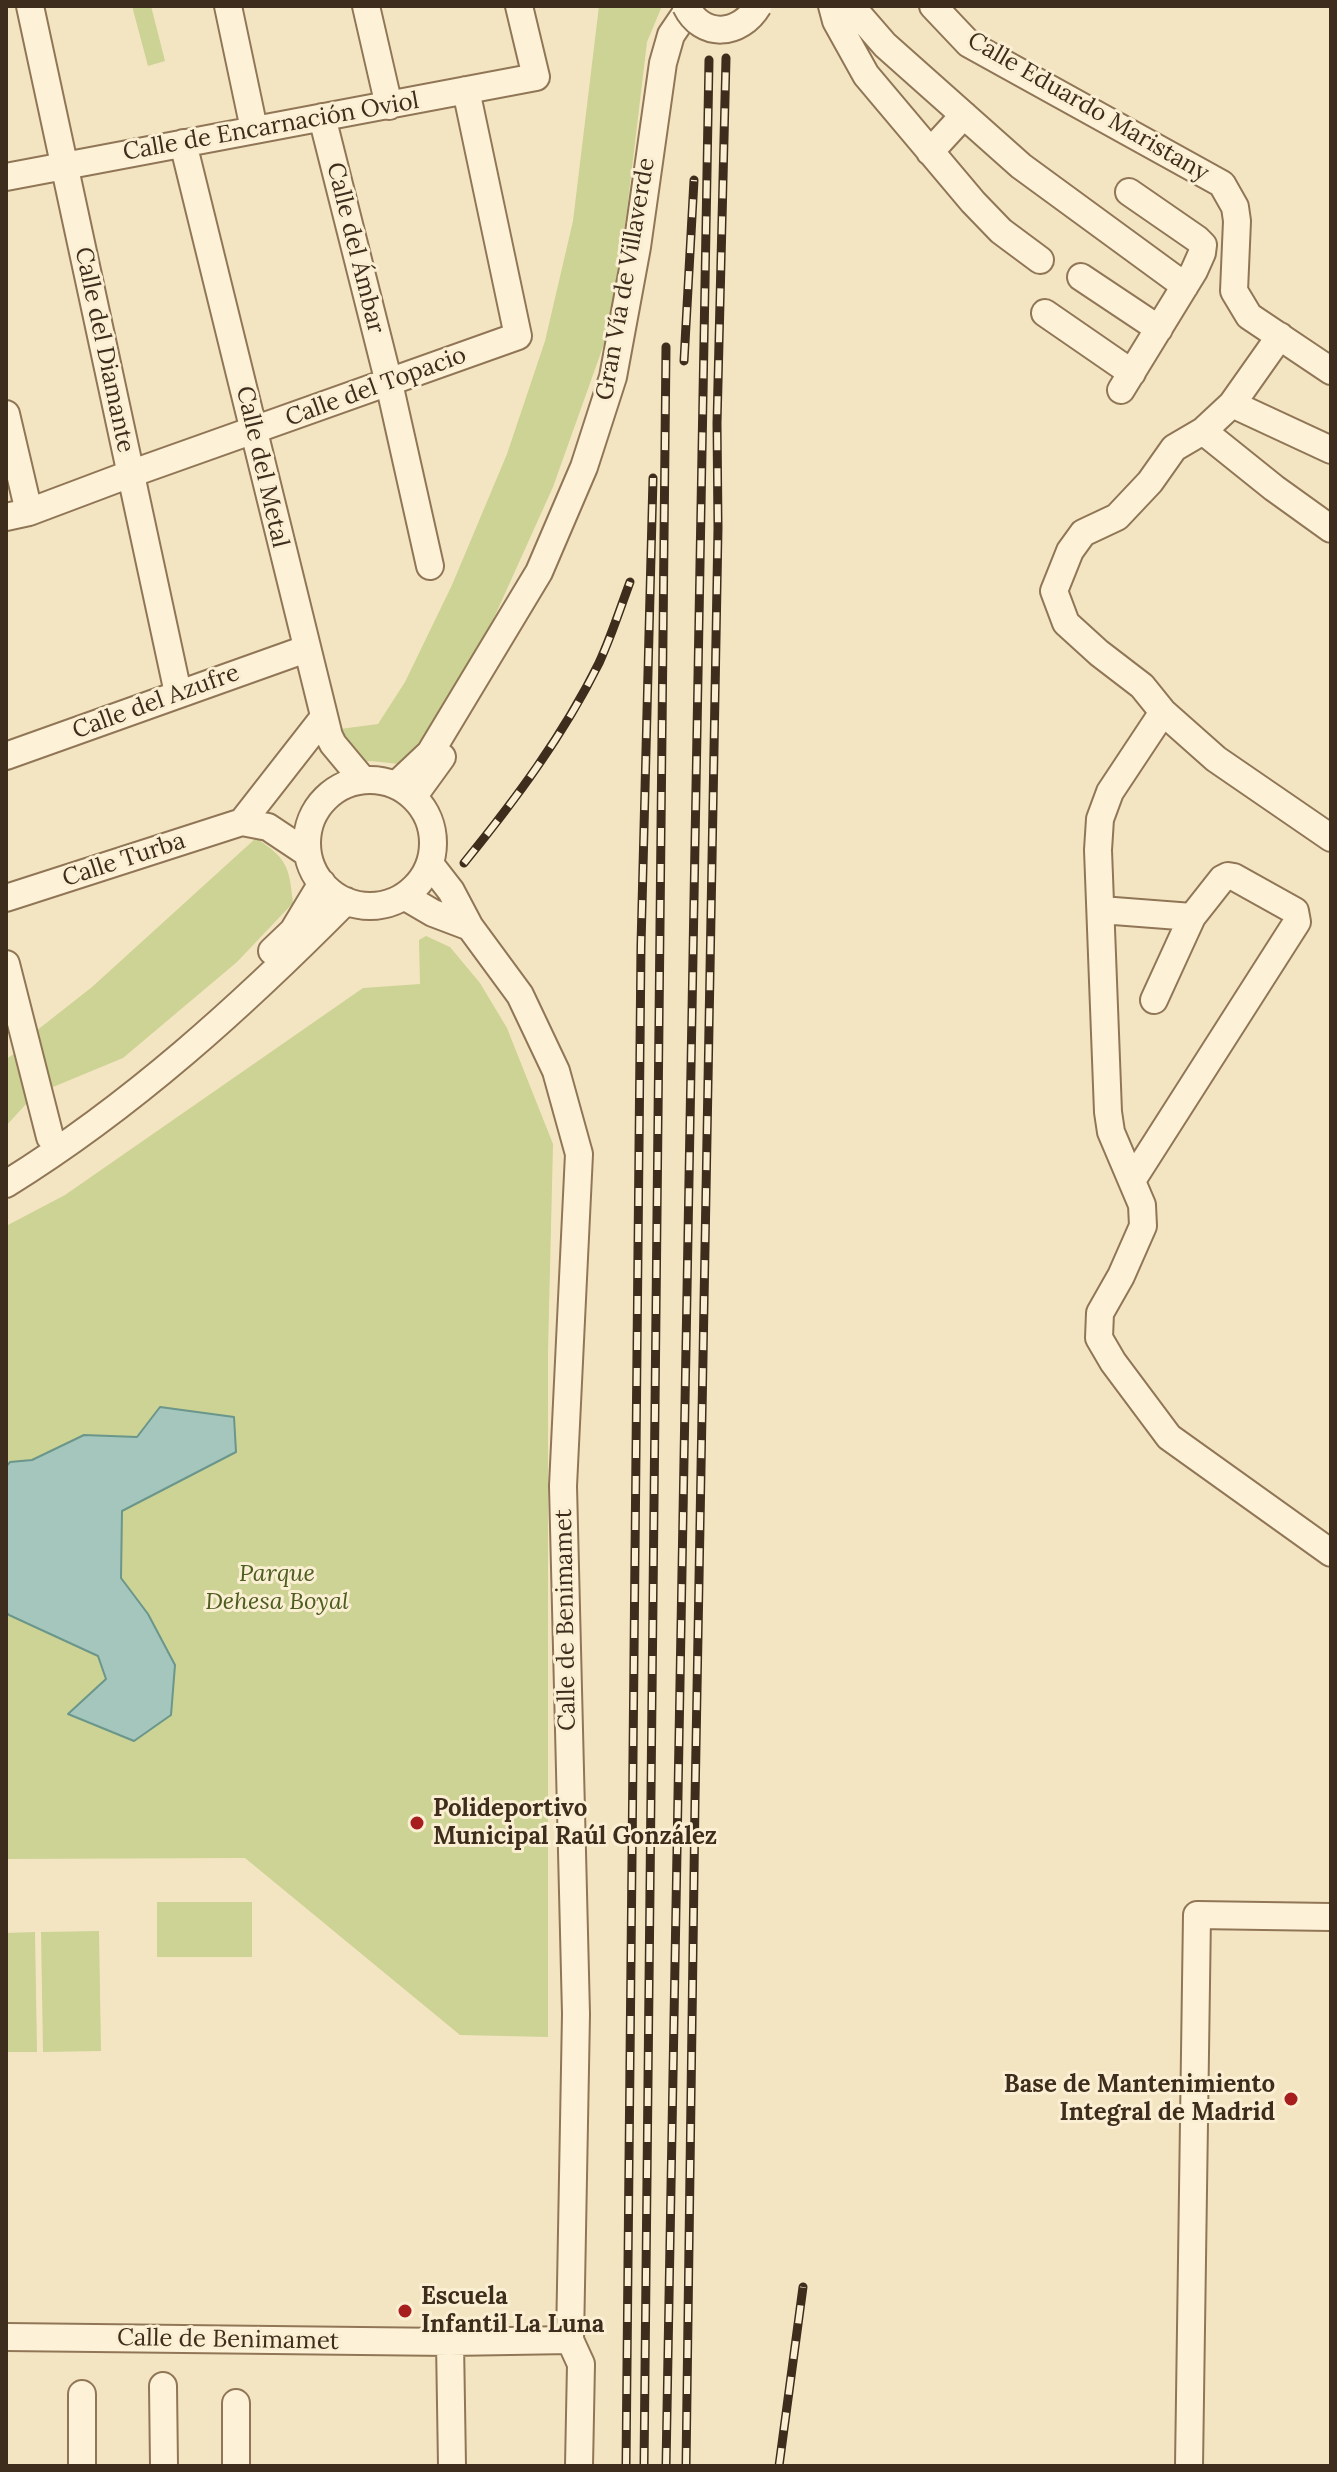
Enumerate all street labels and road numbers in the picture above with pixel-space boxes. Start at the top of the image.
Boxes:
street label: Calle Eduardo Maristany [962,26,1214,188]
street label: Calle de Encarnación Oviol [121,87,421,167]
street label: Gran Vía de Villaverde [590,155,662,403]
street label: Calle del Ámbar [320,160,390,336]
street label: Calle del Diamante [68,245,140,455]
street label: Calle del Topacio [282,341,470,433]
street label: Calle del Metal [229,384,295,550]
street label: Calle del Azufre [69,658,243,746]
street label: Calle Turba [59,827,189,893]
street label: Calle de Benimamet [550,1509,582,1731]
street label: Calle de Benimamet [117,2324,339,2356]

